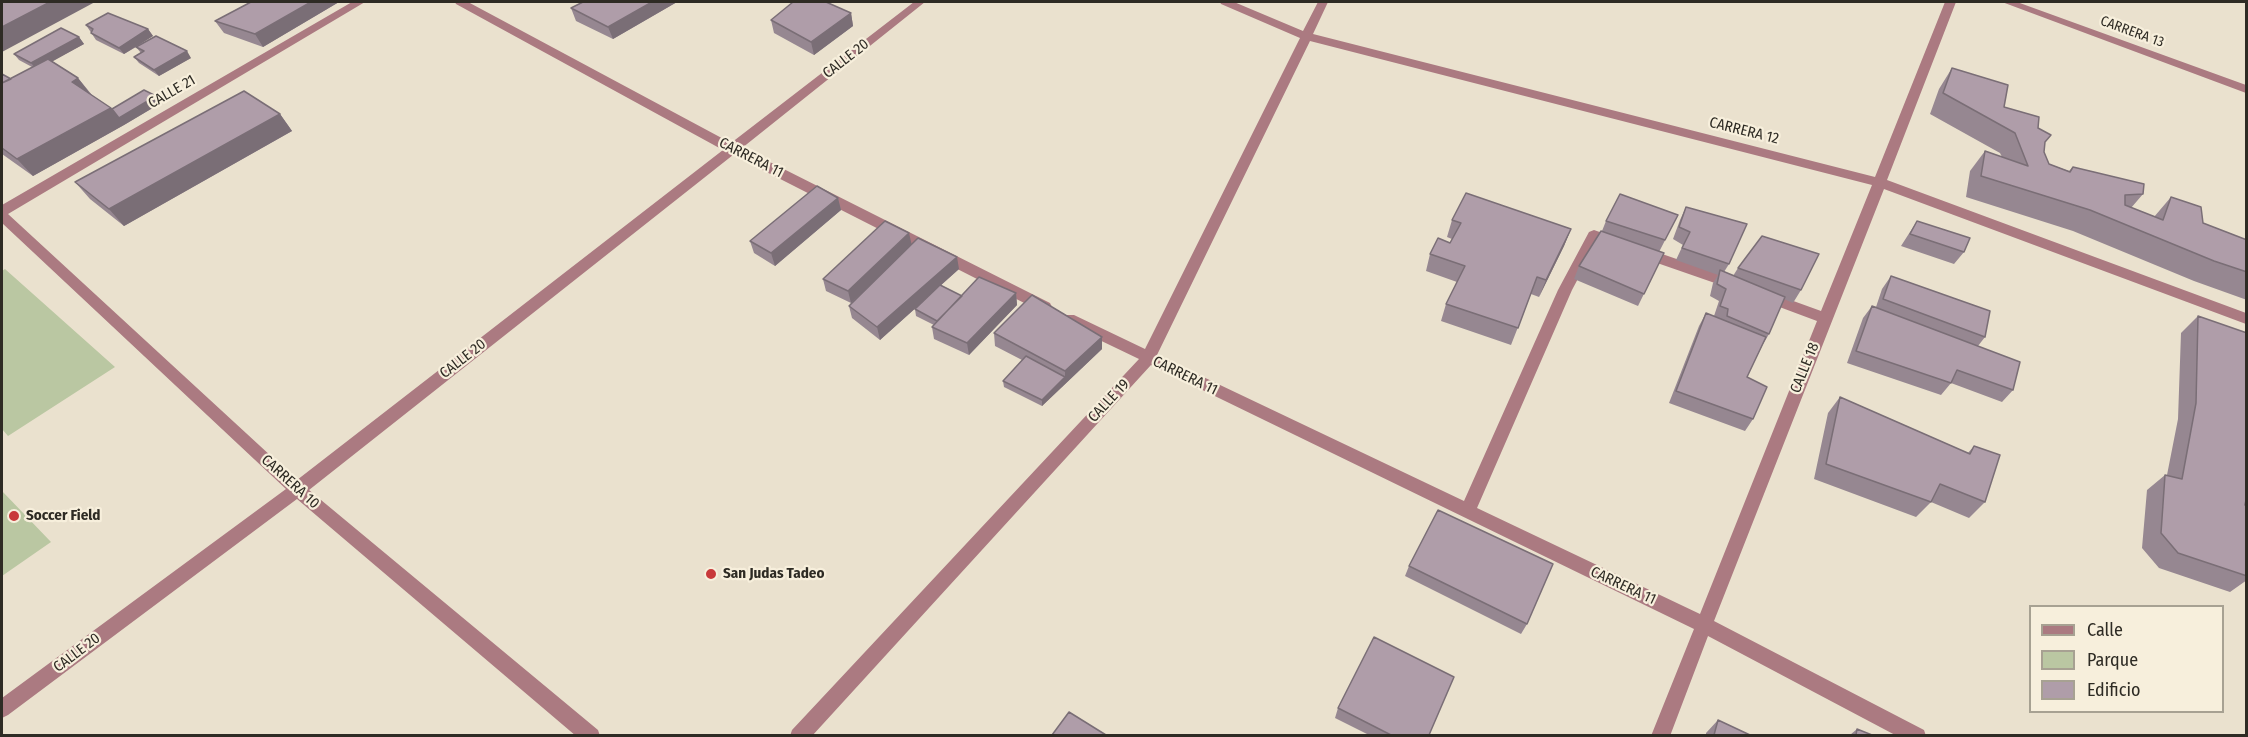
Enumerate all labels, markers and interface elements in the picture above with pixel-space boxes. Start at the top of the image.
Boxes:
street label: CARRERA 13 [2098,13,2166,51]
street label: CALLE 20 [819,35,873,83]
street label: CALLE 21 [145,71,199,113]
street label: CARRERA 12 [1707,114,1781,148]
street label: CARRERA 11 [716,134,786,182]
street label: CALLE 20 [436,335,490,383]
street label: CALLE 18 [1787,340,1823,396]
street label: CARRERA 11 [1150,353,1220,399]
street label: CALLE 19 [1085,376,1133,426]
street label: CARRERA 10 [257,451,323,513]
place label: Soccer Field [26,507,100,525]
marker: Soccer Field [7,509,21,523]
street label: CARRERA 11 [1587,563,1659,609]
place label: San Judas Tadeo [723,565,824,583]
marker: San Judas Tadeo [704,567,718,581]
legend [2029,605,2224,713]
text: Calle [2087,619,2123,641]
street label: CALLE 20 [50,630,104,676]
text: Parque [2087,649,2138,671]
text: Edificio [2087,679,2140,701]

